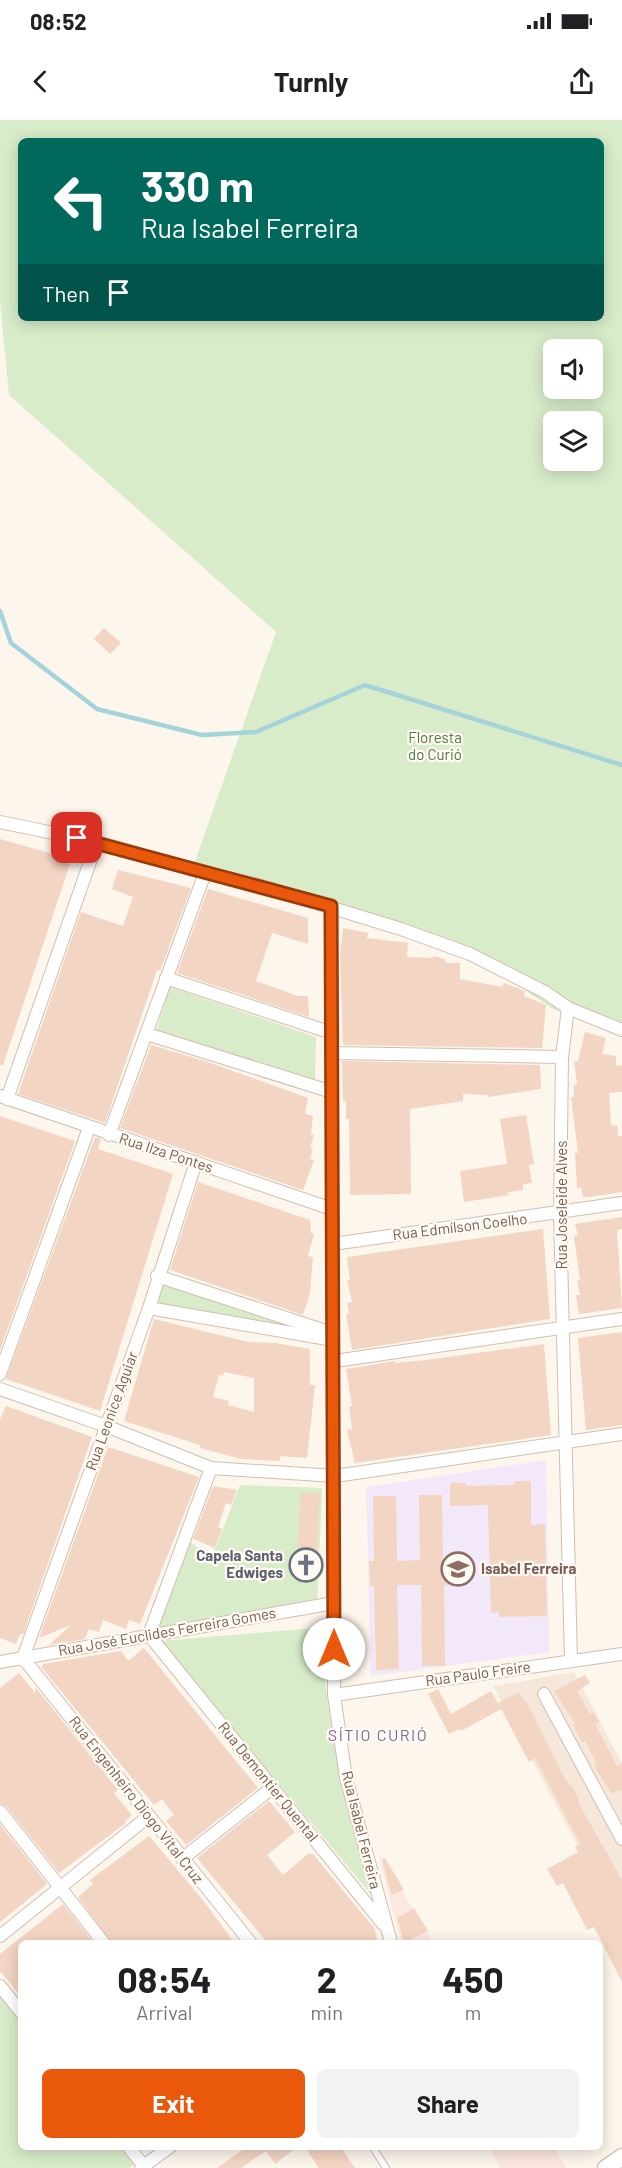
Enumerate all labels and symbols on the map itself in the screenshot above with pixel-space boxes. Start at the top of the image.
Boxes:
park label: Floresta do Curió [408,728,462,763]
pin [51,812,102,863]
street label: Rua Ilza Pontes [117,1128,216,1176]
street label: Rua Joseleide Alves [552,1141,570,1269]
street label: Rua Edmílson Coelho [392,1209,528,1243]
street label: Rua Leonice Aguiar [81,1348,141,1472]
place label: Capela Santa Edwiges [196,1546,283,1581]
church icon: Capela Santa Edwiges [288,1547,324,1583]
school or university icon: Isabel Ferreira [440,1551,476,1587]
place label: Isabel Ferreira [481,1559,576,1577]
street label: Rua José Euclides Ferreira Gomes [57,1603,277,1659]
position arrow [302,1617,366,1681]
street label: Rua Paulo Freire [424,1657,532,1689]
street label: Rua Engenheiro Diogo Vital Cruz [66,1712,208,1887]
street label: Rua Demontier Quental [215,1718,323,1845]
district label: SÍTIO CURIÓ [328,1725,428,1744]
street label: Rua Isabel Ferreira [339,1769,385,1891]

